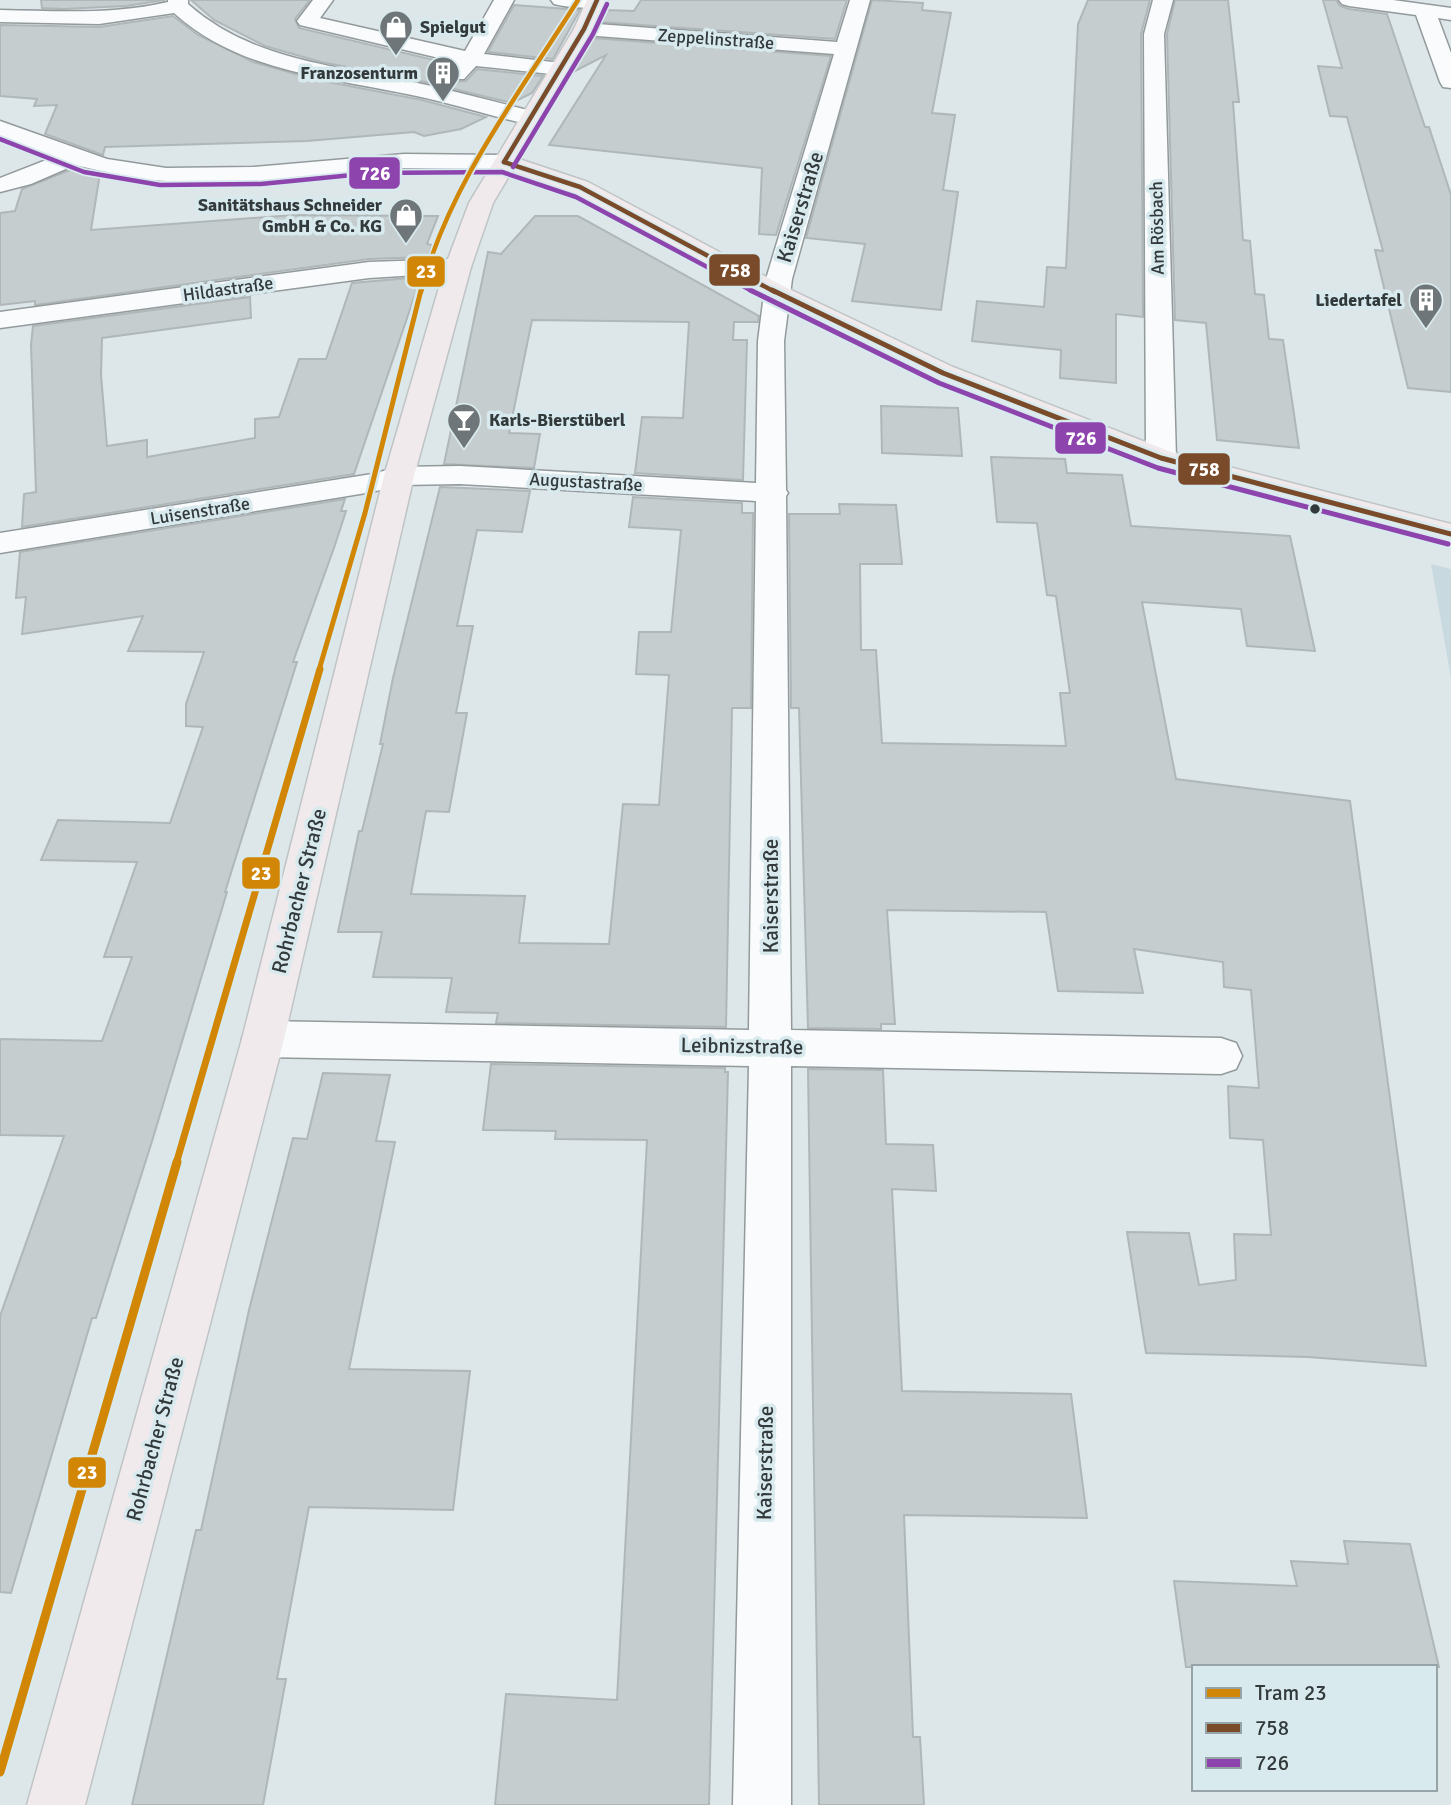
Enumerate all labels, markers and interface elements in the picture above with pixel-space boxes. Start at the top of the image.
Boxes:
shop icon: Spielgut [377,8,415,57]
place label: Spielgut [420,16,486,38]
street label: Zeppelinstraße [657,24,775,54]
building icon: Franzosenturm [424,54,462,103]
place label: Franzosenturm [300,62,418,84]
street label: Kaiserstraße [771,148,829,266]
line badge: 726 [348,156,401,190]
text: 726 [360,162,390,186]
street label: Am Rösbach [1145,181,1169,275]
place label: Sanitätshaus Schneider GmbH & Co. KG [198,194,383,237]
shop icon: Sanitätshaus Schneider GmbH & Co. KG [387,196,425,245]
line badge: 758 [708,253,761,287]
line badge: 23 [406,255,446,288]
text: 758 [720,259,750,283]
text: 23 [416,260,436,284]
street label: Hildastraße [181,272,275,306]
building icon: Liedertafel [1407,281,1445,330]
place label: Liedertafel [1315,289,1402,311]
bar icon: Karls-Bierstüberl [445,401,483,450]
place label: Karls-Bierstüberl [489,409,626,431]
line badge: 726 [1054,421,1107,455]
text: 726 [1066,427,1096,451]
line badge: 758 [1177,452,1231,486]
text: 758 [1189,458,1219,482]
street label: Augustastraße [529,468,643,496]
street label: Luisenstraße [149,492,251,530]
unlabelled marker [1308,502,1322,516]
street label: Rohrbacher Straße [266,806,332,976]
street label: Kaiserstraße [758,839,784,953]
line badge: 23 [241,856,281,890]
text: 23 [251,862,271,886]
street label: Leibnizstraße [680,1032,804,1060]
street label: Rohrbacher Straße [121,1354,189,1524]
street label: Kaiserstraße [751,1405,779,1521]
line badge: 23 [67,1456,107,1489]
text: 23 [77,1461,97,1485]
legend [1192,1665,1437,1791]
text: Tram 23 [1255,1680,1327,1706]
text: 758 [1255,1715,1289,1741]
text: 726 [1255,1750,1289,1776]

